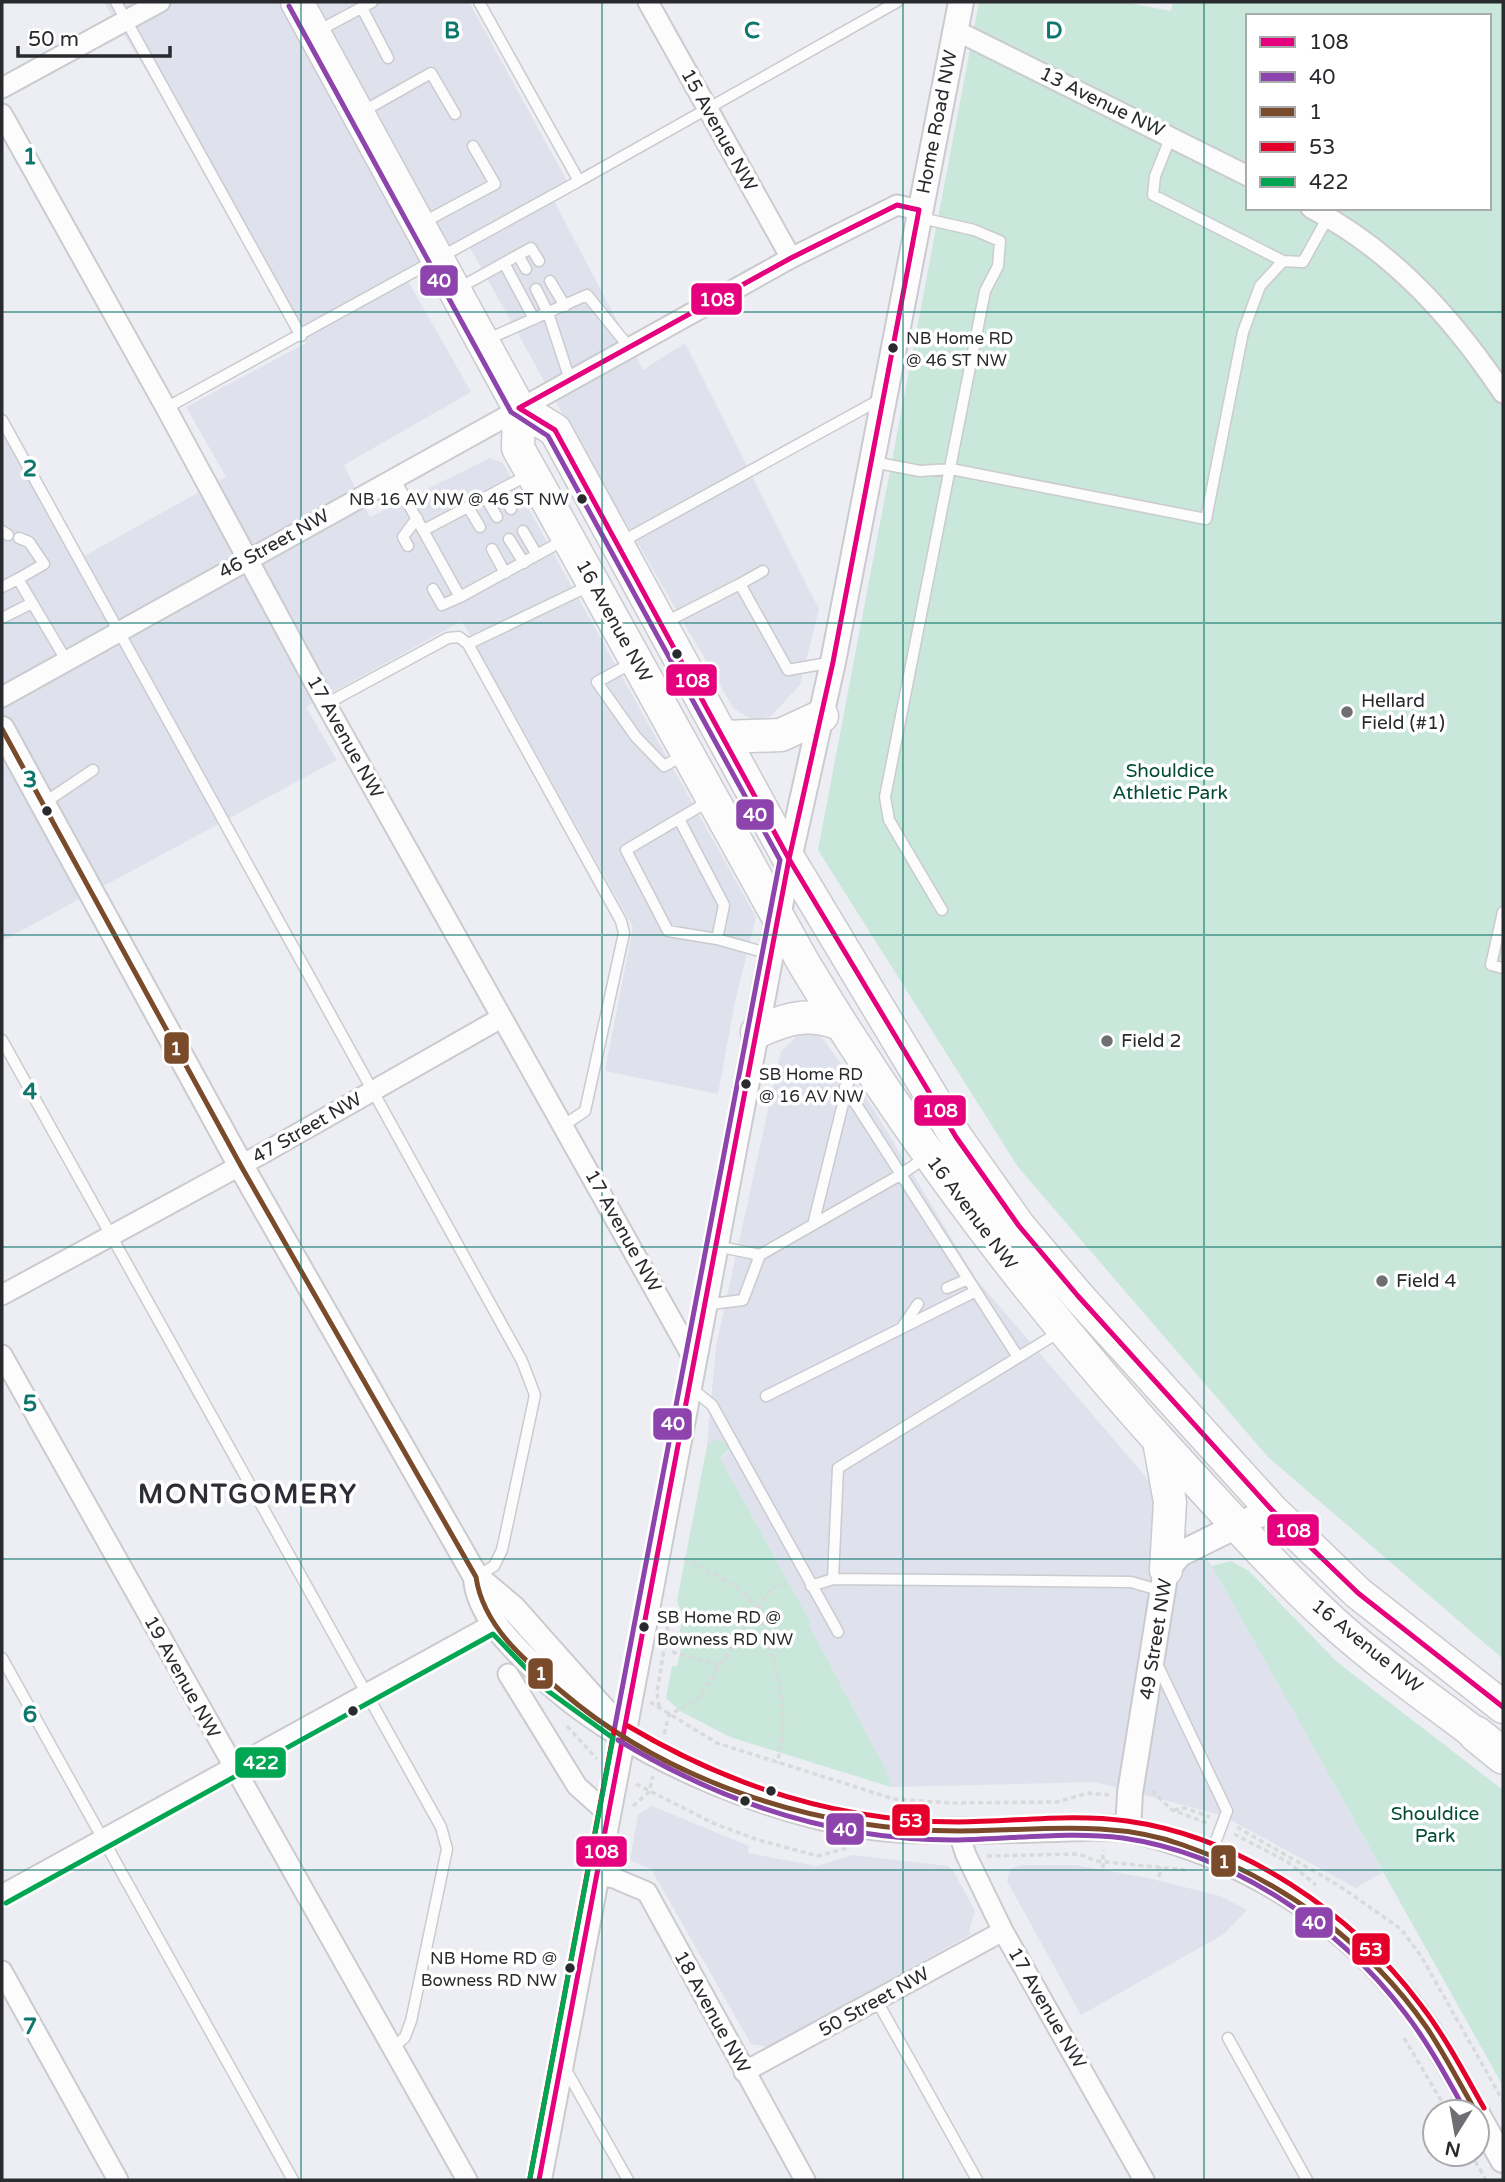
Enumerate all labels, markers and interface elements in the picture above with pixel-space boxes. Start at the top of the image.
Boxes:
scale bar [18,14,170,58]
legend [1246,14,1491,210]
text: B [444,17,460,45]
text: C [744,17,760,45]
text: D [1045,17,1063,45]
text: 50 m [28,27,79,52]
text: 108 [1309,30,1349,55]
street label: Home Road NW [912,48,962,196]
street label: 13 Avenue NW [1036,62,1168,142]
street label: 15 Avenue NW [676,65,762,195]
text: 40 [1309,65,1335,90]
text: 1 [1309,100,1322,125]
text: 53 [1309,135,1335,160]
text: 1 [23,143,37,171]
text: 422 [1309,170,1349,195]
line badge: 40 [419,264,459,297]
text: 40 [427,270,451,292]
line badge: 108 [690,282,743,316]
text: 108 [699,289,735,311]
place label: NB Home RD @ 46 ST NW [906,328,1013,371]
marker: NB Home RD @ 46 ST NW [886,341,900,355]
text: 2 [23,455,37,483]
place label: NB 16 AV NW @ 46 ST NW [349,489,569,510]
marker: NB 16 AV NW @ 46 ST NW [575,492,589,506]
street label: 46 Street NW [215,505,333,583]
street label: 16 Avenue NW [571,556,657,686]
unlabelled marker [670,647,684,661]
line badge: 108 [665,663,718,697]
text: 108 [674,670,710,692]
street label: 17 Avenue NW [302,672,388,802]
place label: Hellard Field (#1) [1361,690,1445,734]
marker: Hellard Field (#1) [1339,704,1355,720]
park label: Shouldice Athletic Park [1112,760,1228,804]
text: 3 [23,766,37,794]
line badge: 40 [735,798,775,831]
unlabelled marker [40,804,54,818]
text: 40 [743,804,767,826]
place label: Field 2 [1121,1030,1181,1052]
line badge: 1 [163,1031,190,1065]
marker: Field 2 [1099,1033,1115,1049]
text: 1 [170,1038,182,1060]
place label: SB Home RD @ 16 AV NW [759,1064,863,1107]
marker: SB Home RD @ 16 AV NW [739,1077,753,1091]
text: 4 [23,1078,38,1106]
street label: 47 Street NW [248,1088,366,1168]
line badge: 108 [913,1094,967,1127]
text: 108 [922,1100,958,1122]
street label: 16 Avenue NW [922,1152,1022,1274]
street label: 17 Avenue NW [580,1166,666,1296]
place label: Field 4 [1396,1270,1456,1292]
marker: Field 4 [1374,1273,1390,1289]
text: 5 [23,1390,37,1418]
line badge: 40 [652,1407,693,1441]
text: 40 [661,1413,685,1435]
district label: MONTGOMERY [138,1479,358,1510]
line badge: 108 [1266,1513,1320,1547]
text: 108 [1275,1520,1311,1542]
street label: 49 Street NW [1136,1577,1176,1701]
street label: 16 Avenue NW [1307,1595,1427,1697]
place label: SB Home RD @ Bowness RD NW [657,1607,793,1650]
street label: 19 Avenue NW [139,1612,225,1742]
marker: SB Home RD @ Bowness RD NW [637,1620,651,1634]
line badge: 1 [527,1657,554,1690]
text: 1 [535,1663,547,1685]
text: 6 [23,1701,37,1729]
unlabelled marker [346,1704,360,1718]
line badge: 422 [234,1746,287,1779]
text: 422 [243,1752,279,1774]
unlabelled marker [764,1784,778,1798]
unlabelled marker [738,1794,752,1808]
line badge: 53 [891,1803,931,1837]
park label: Shouldice Park [1391,1803,1479,1847]
text: 53 [899,1810,923,1832]
line badge: 40 [825,1812,865,1846]
text: 40 [833,1819,857,1841]
line badge: 108 [575,1835,628,1868]
text: 108 [583,1841,619,1863]
line badge: 1 [1210,1844,1237,1878]
text: 1 [1218,1851,1230,1873]
line badge: 40 [1294,1906,1334,1939]
text: 40 [1302,1912,1326,1934]
line badge: 53 [1351,1932,1391,1966]
text: 53 [1359,1939,1383,1961]
street label: 17 Avenue NW [1003,1944,1091,2072]
street label: 18 Avenue NW [669,1947,755,2077]
place label: NB Home RD @ Bowness RD NW [421,1948,557,1991]
marker: NB Home RD @ Bowness RD NW [563,1961,577,1975]
street label: 50 Street NW [815,1963,933,2041]
text: 7 [23,2013,37,2041]
north arrow [1421,2098,1491,2168]
text: N [1443,2136,1463,2161]

